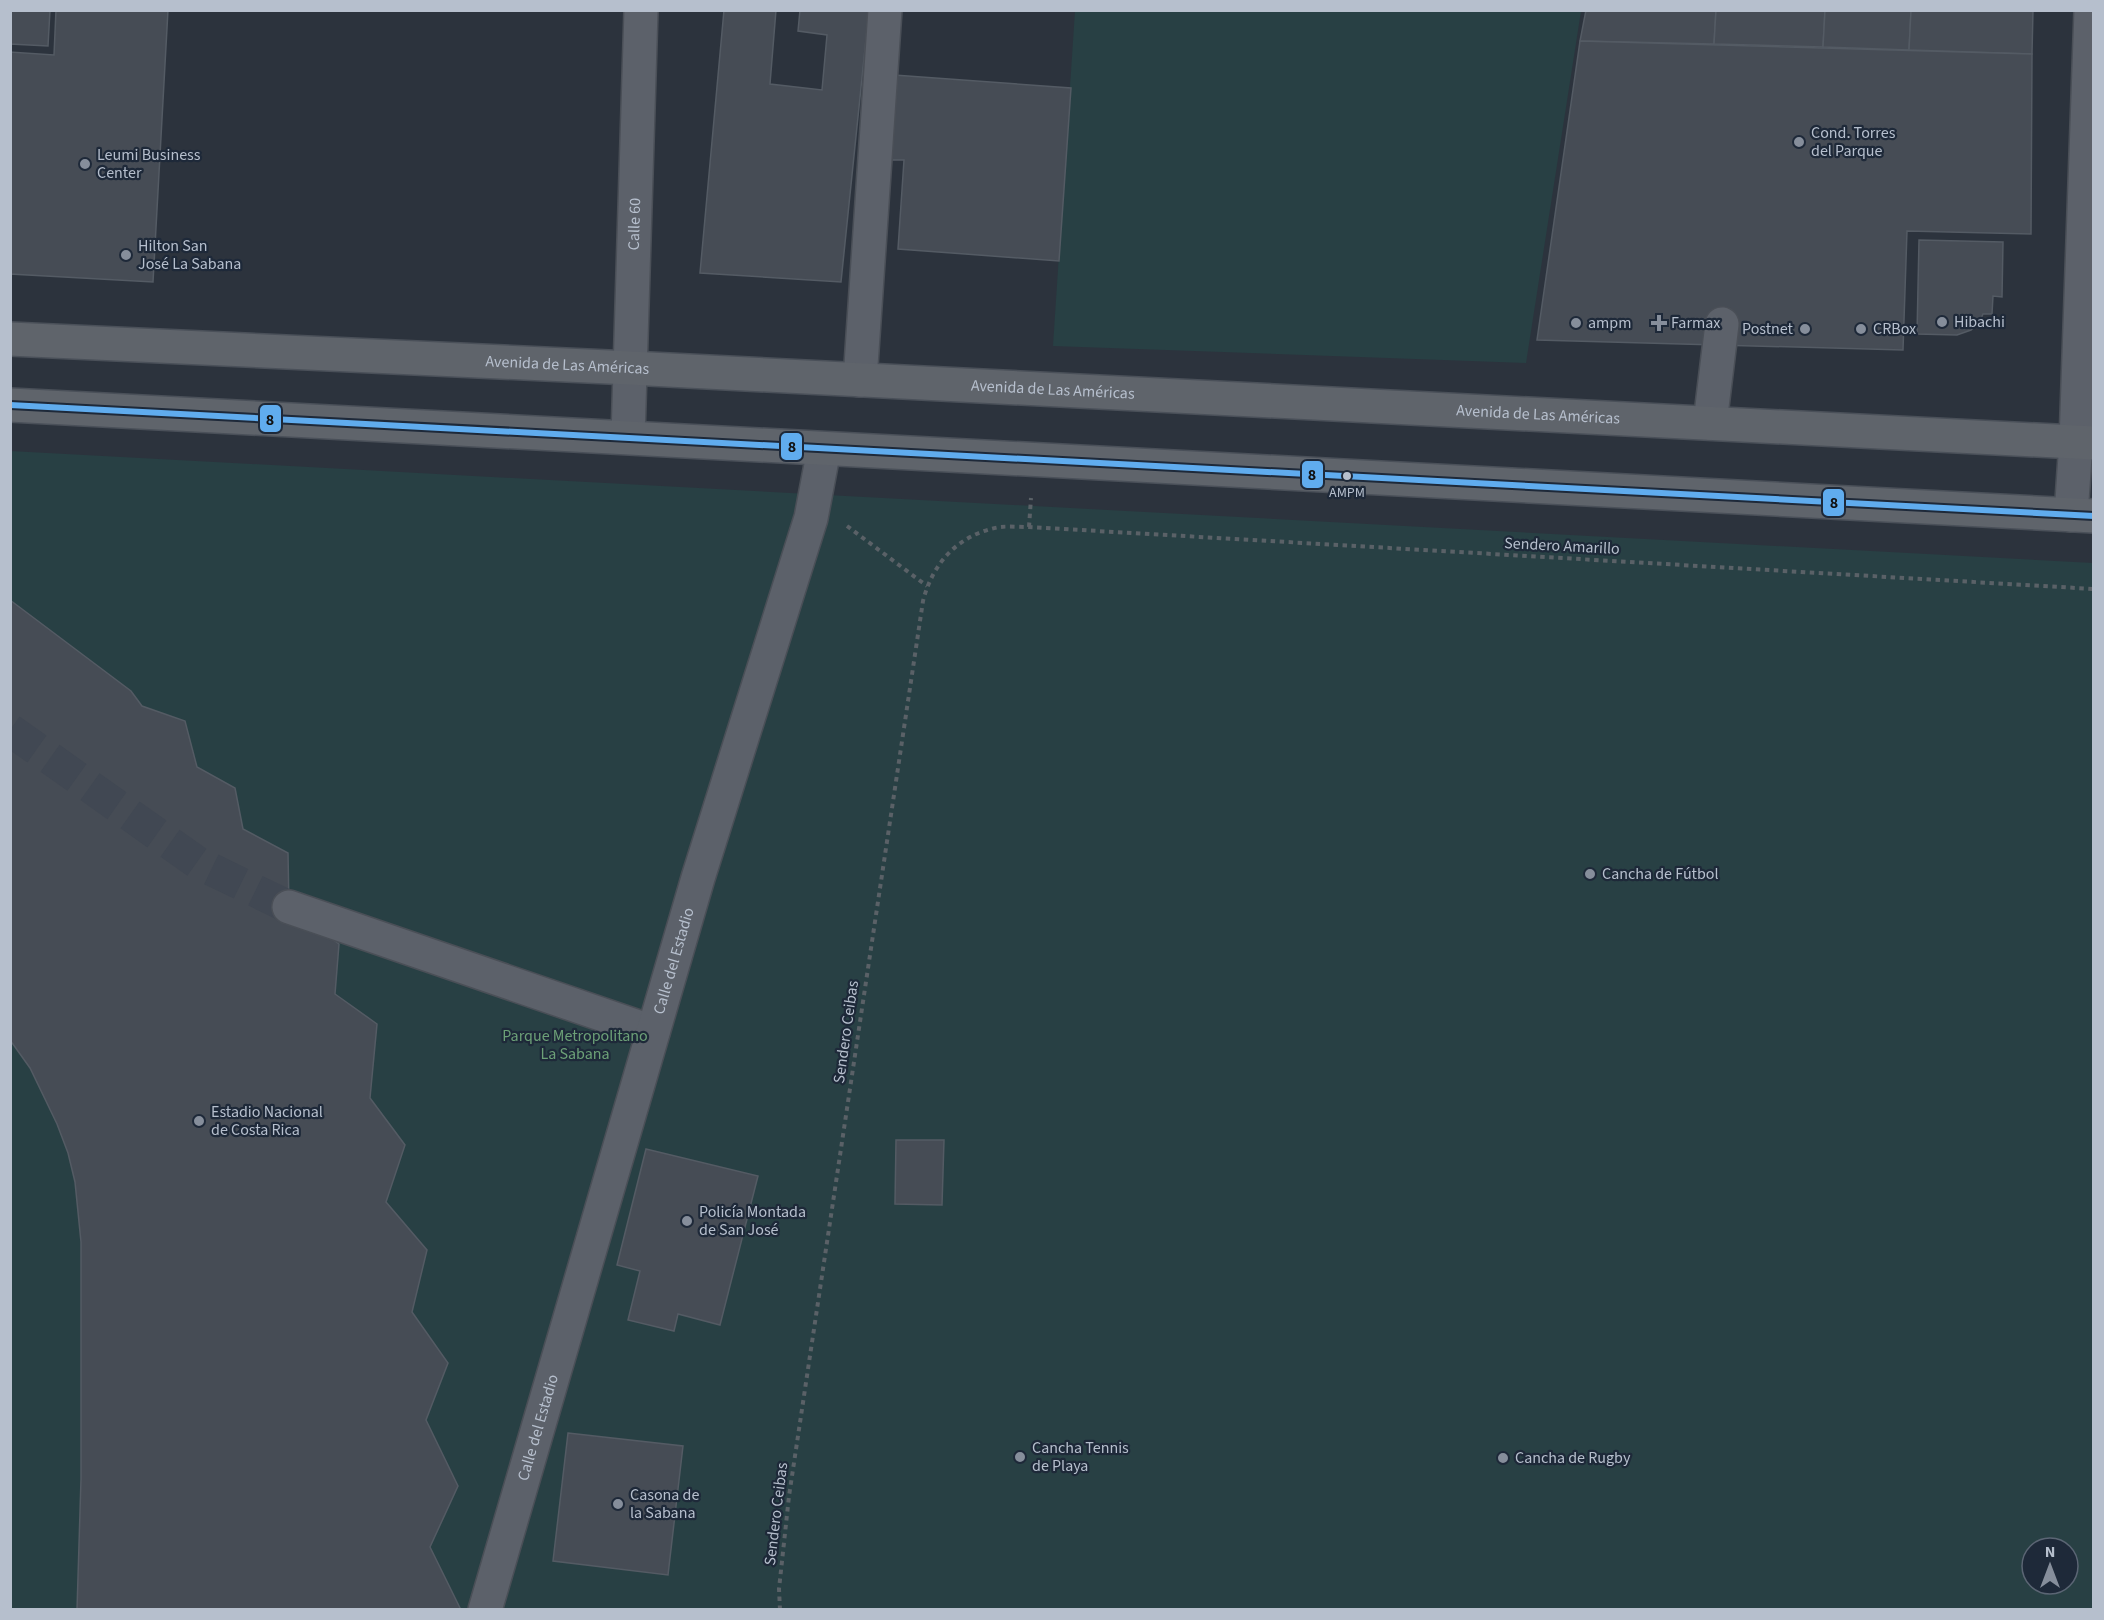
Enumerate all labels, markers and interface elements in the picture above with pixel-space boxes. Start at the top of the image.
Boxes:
place label: Cond. Torres del Parque [1811,122,1896,162]
marker: Cond. Torres del Parque [1792,135,1806,149]
place label: Leumi Business Center [97,144,201,184]
marker: Leumi Business Center [78,157,92,171]
street label: Calle 60 [623,198,646,251]
place label: Hilton San José La Sabana [138,235,241,275]
marker: Hilton San José La Sabana [119,248,133,262]
place label: Hibachi [1954,311,2005,333]
place label: ampm [1588,312,1631,334]
place label: Farmax [1671,312,1720,334]
marker: Hibachi [1935,315,1949,329]
marker: ampm [1569,316,1583,330]
marker: Farmax [1652,316,1666,330]
place label: Postnet [1742,318,1794,340]
place label: CRBox [1873,318,1916,340]
marker: Postnet [1798,322,1812,336]
marker: CRBox [1854,322,1868,336]
street label: Avenida de Las Américas [485,350,650,380]
street label: Avenida de Las Américas [970,374,1135,405]
street label: Avenida de Las Américas [1456,399,1621,430]
line badge: 8 [259,404,282,433]
text: 8 [266,409,274,431]
line badge: 8 [780,432,803,461]
text: 8 [788,436,796,458]
line badge: 8 [1301,460,1324,489]
text: 8 [1308,464,1316,486]
marker: AMPM [1341,470,1353,482]
place label: AMPM [1329,483,1365,503]
line badge: 8 [1822,488,1845,517]
text: 8 [1830,492,1838,514]
street label: Sendero Amarillo [1504,532,1620,560]
place label: Cancha de Fútbol [1602,863,1719,885]
marker: Cancha de Fútbol [1583,867,1597,881]
street label: Calle del Estadio [648,905,700,1017]
street label: Sendero Ceibas [828,979,864,1085]
park label: Parque Metropolitano La Sabana [502,1025,648,1065]
place label: Estadio Nacional de Costa Rica [211,1101,323,1141]
marker: Estadio Nacional de Costa Rica [192,1114,206,1128]
place label: Policía Montada de San José [699,1201,806,1241]
marker: Policía Montada de San José [680,1214,694,1228]
street label: Calle del Estadio [512,1372,564,1484]
place label: Cancha Tennis de Playa [1032,1437,1129,1477]
place label: Cancha de Rugby [1515,1447,1631,1469]
marker: Cancha Tennis de Playa [1013,1450,1027,1464]
marker: Cancha de Rugby [1496,1451,1510,1465]
street label: Sendero Ceibas [759,1461,793,1567]
place label: Casona de la Sabana [630,1484,699,1524]
marker: Casona de la Sabana [611,1497,625,1511]
north arrow [2020,1536,2080,1596]
text: N [2045,1541,2055,1563]

